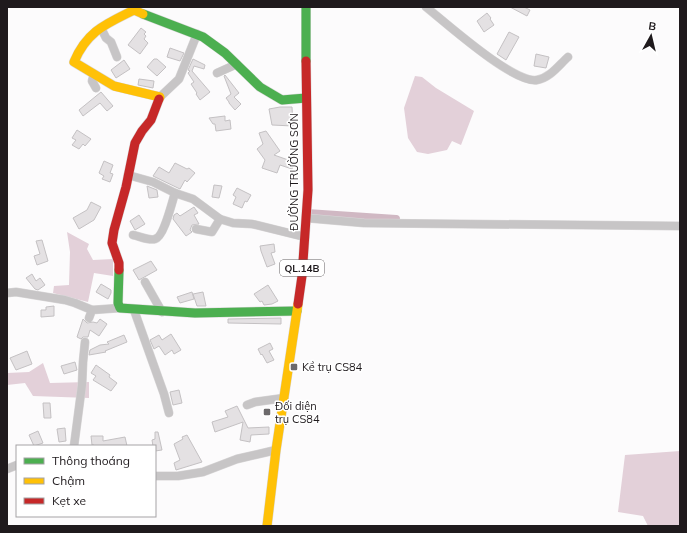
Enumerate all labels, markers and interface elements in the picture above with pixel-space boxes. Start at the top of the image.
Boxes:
north arrow [631,16,671,56]
text: B [648,19,658,34]
street label: ĐƯỜNG TRƯỜNG SƠN [287,113,301,231]
road number: QL.14B [280,260,324,276]
place label: Kề trụ CS84 [302,360,363,374]
marker: Kề trụ CS84 [289,362,299,372]
place label: Đối diện trụ CS84 [275,399,320,426]
marker: Đối diện trụ CS84 [262,407,272,417]
legend [16,445,156,517]
text: Thông thoáng [52,453,130,468]
text: Chậm [52,473,85,488]
text: Kẹt xe [52,493,86,508]

